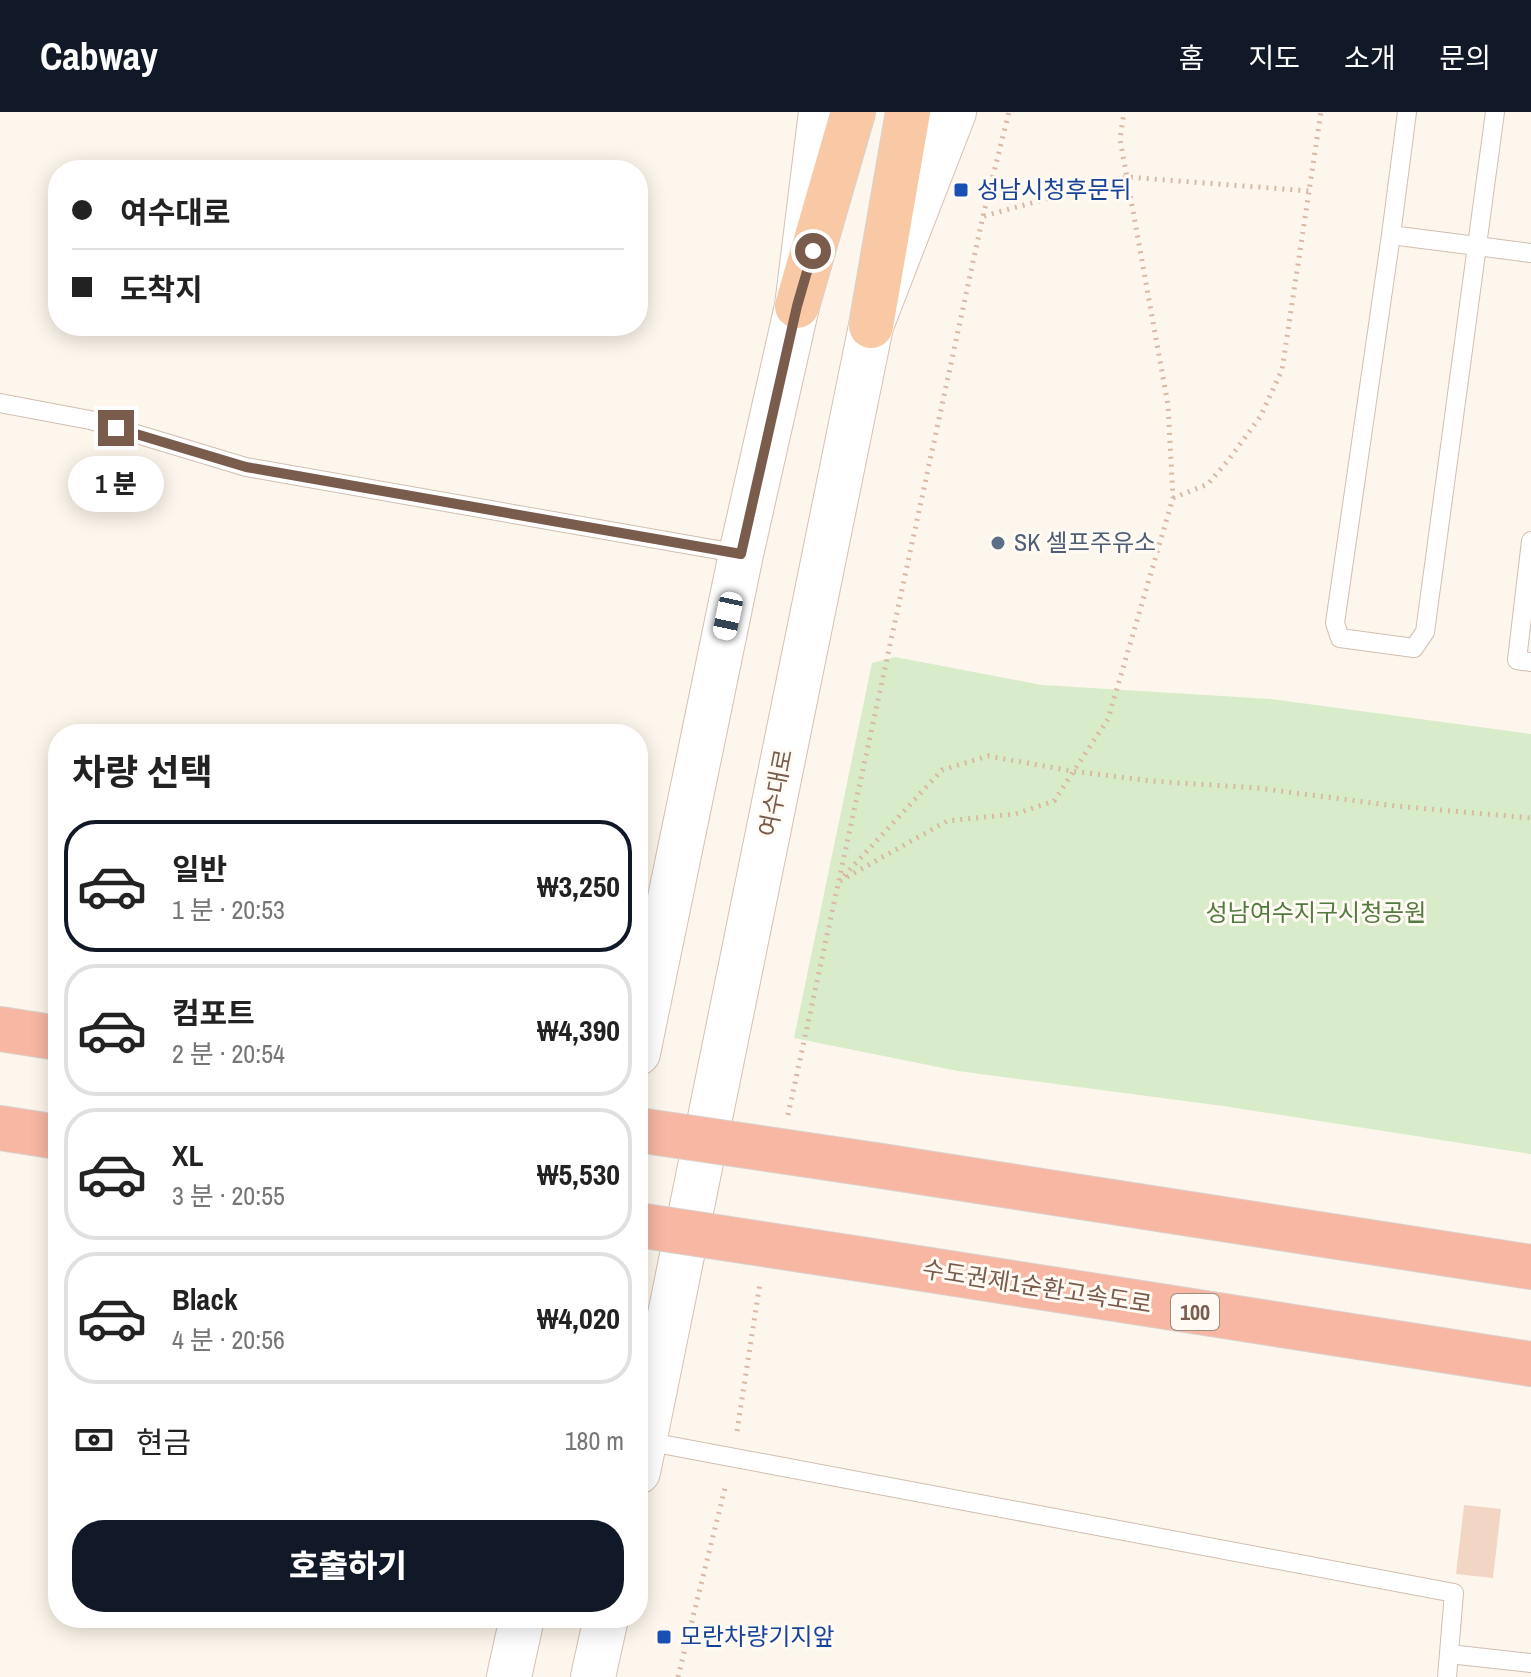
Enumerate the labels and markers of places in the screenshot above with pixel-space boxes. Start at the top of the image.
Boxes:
place label: 성남시청후문뒤 [977,173,1132,205]
marker: 성남시청후문뒤 [952,181,970,199]
place label: SK 셀프주유소 [1014,526,1156,558]
marker: SK 셀프주유소 [989,534,1007,552]
place label: 모란차량기지앞 [680,1620,835,1652]
marker: 모란차량기지앞 [655,1628,673,1646]

